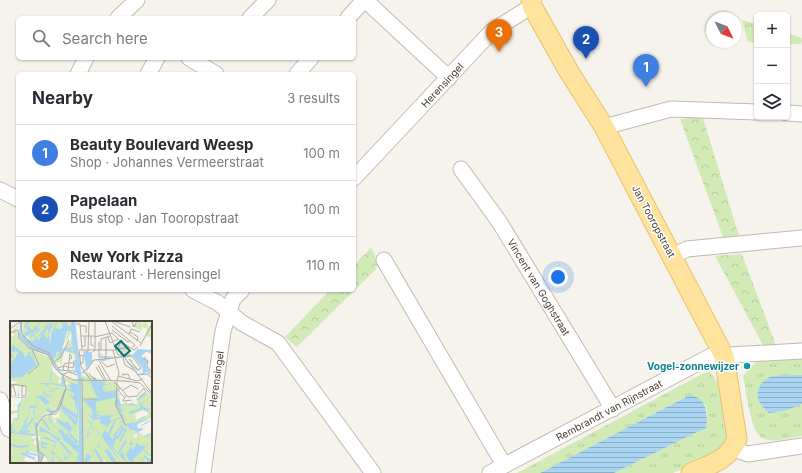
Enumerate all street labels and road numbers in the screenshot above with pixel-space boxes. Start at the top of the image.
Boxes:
street label: Herensingel [418,60,466,110]
street label: Jan Tooropstraat [630,183,678,260]
street label: Vincent van Goghstraat [505,236,573,338]
street label: Herensingel [206,350,226,408]
street label: Rembrandt van Rijnstraat [554,377,665,443]

